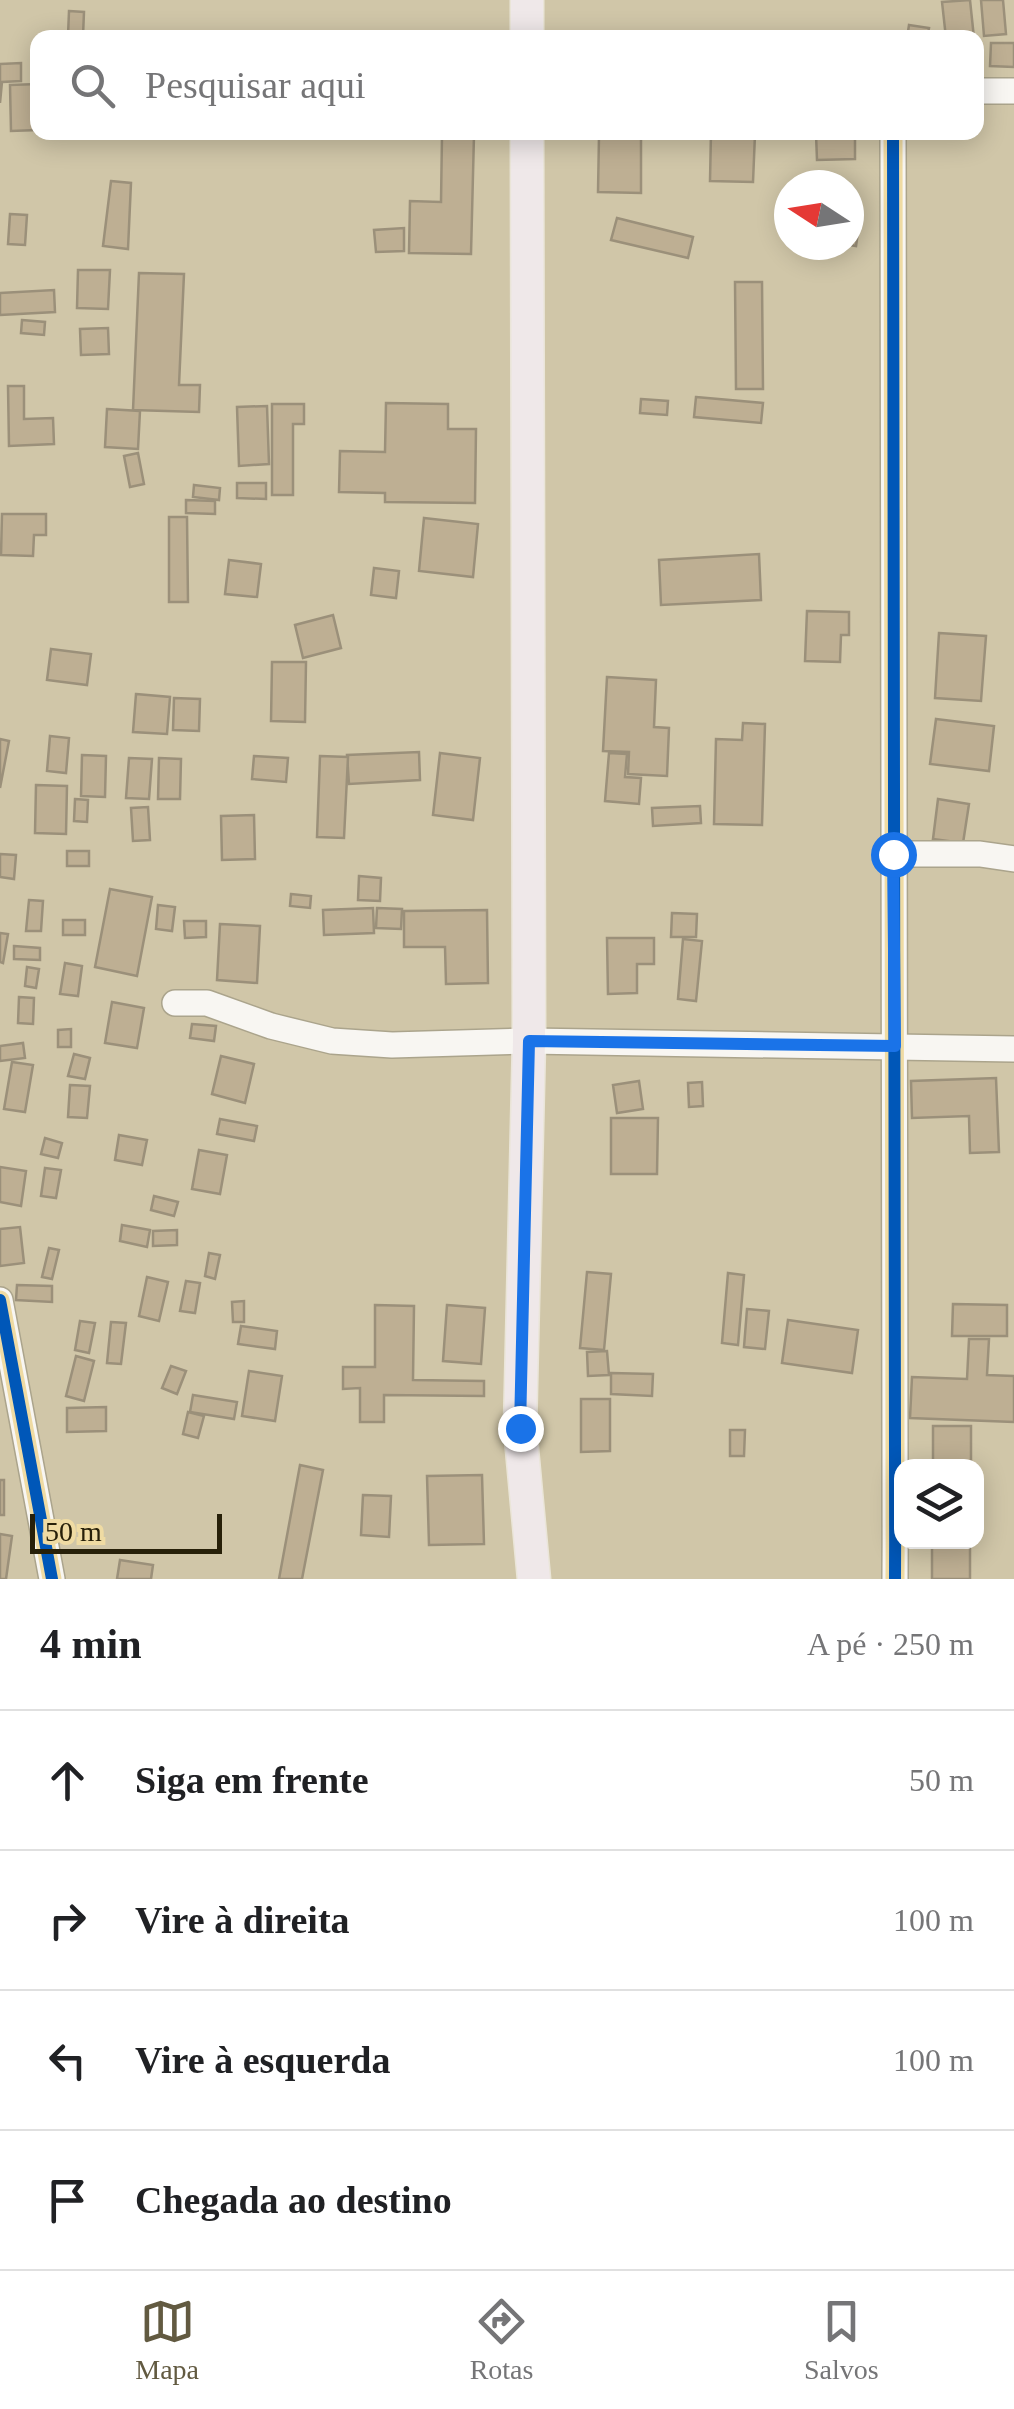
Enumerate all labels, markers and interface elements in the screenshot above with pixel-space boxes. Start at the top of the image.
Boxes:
search box [30,30,984,140]
icon: search [65,58,120,113]
text: Pesquisar aqui [145,64,366,106]
north arrow [774,170,864,260]
route start [871,832,917,878]
route end [498,1406,544,1452]
map controls [894,1459,984,1549]
button: layers [894,1459,984,1549]
scale bar [30,1509,222,1554]
text: 50 m [45,1516,102,1547]
text: 4 min [40,1621,142,1667]
text: A pé · 250 m [807,1626,974,1662]
icon: ahead [40,1753,95,1808]
text: Siga em frente [135,1759,369,1801]
text: 50 m [909,1762,974,1798]
icon: right [40,1893,95,1948]
text: Vire à direita [135,1899,350,1941]
text: 100 m [893,1902,974,1938]
icon: left [40,2033,95,2088]
text: Vire à esquerda [135,2039,390,2081]
text: 100 m [893,2042,974,2078]
icon: arrive [40,2173,95,2228]
text: Chegada ao destino [135,2179,452,2221]
tab: Mapa [135,2294,199,2386]
tab: Rotas [470,2294,533,2386]
tab: Salvos [804,2294,879,2386]

